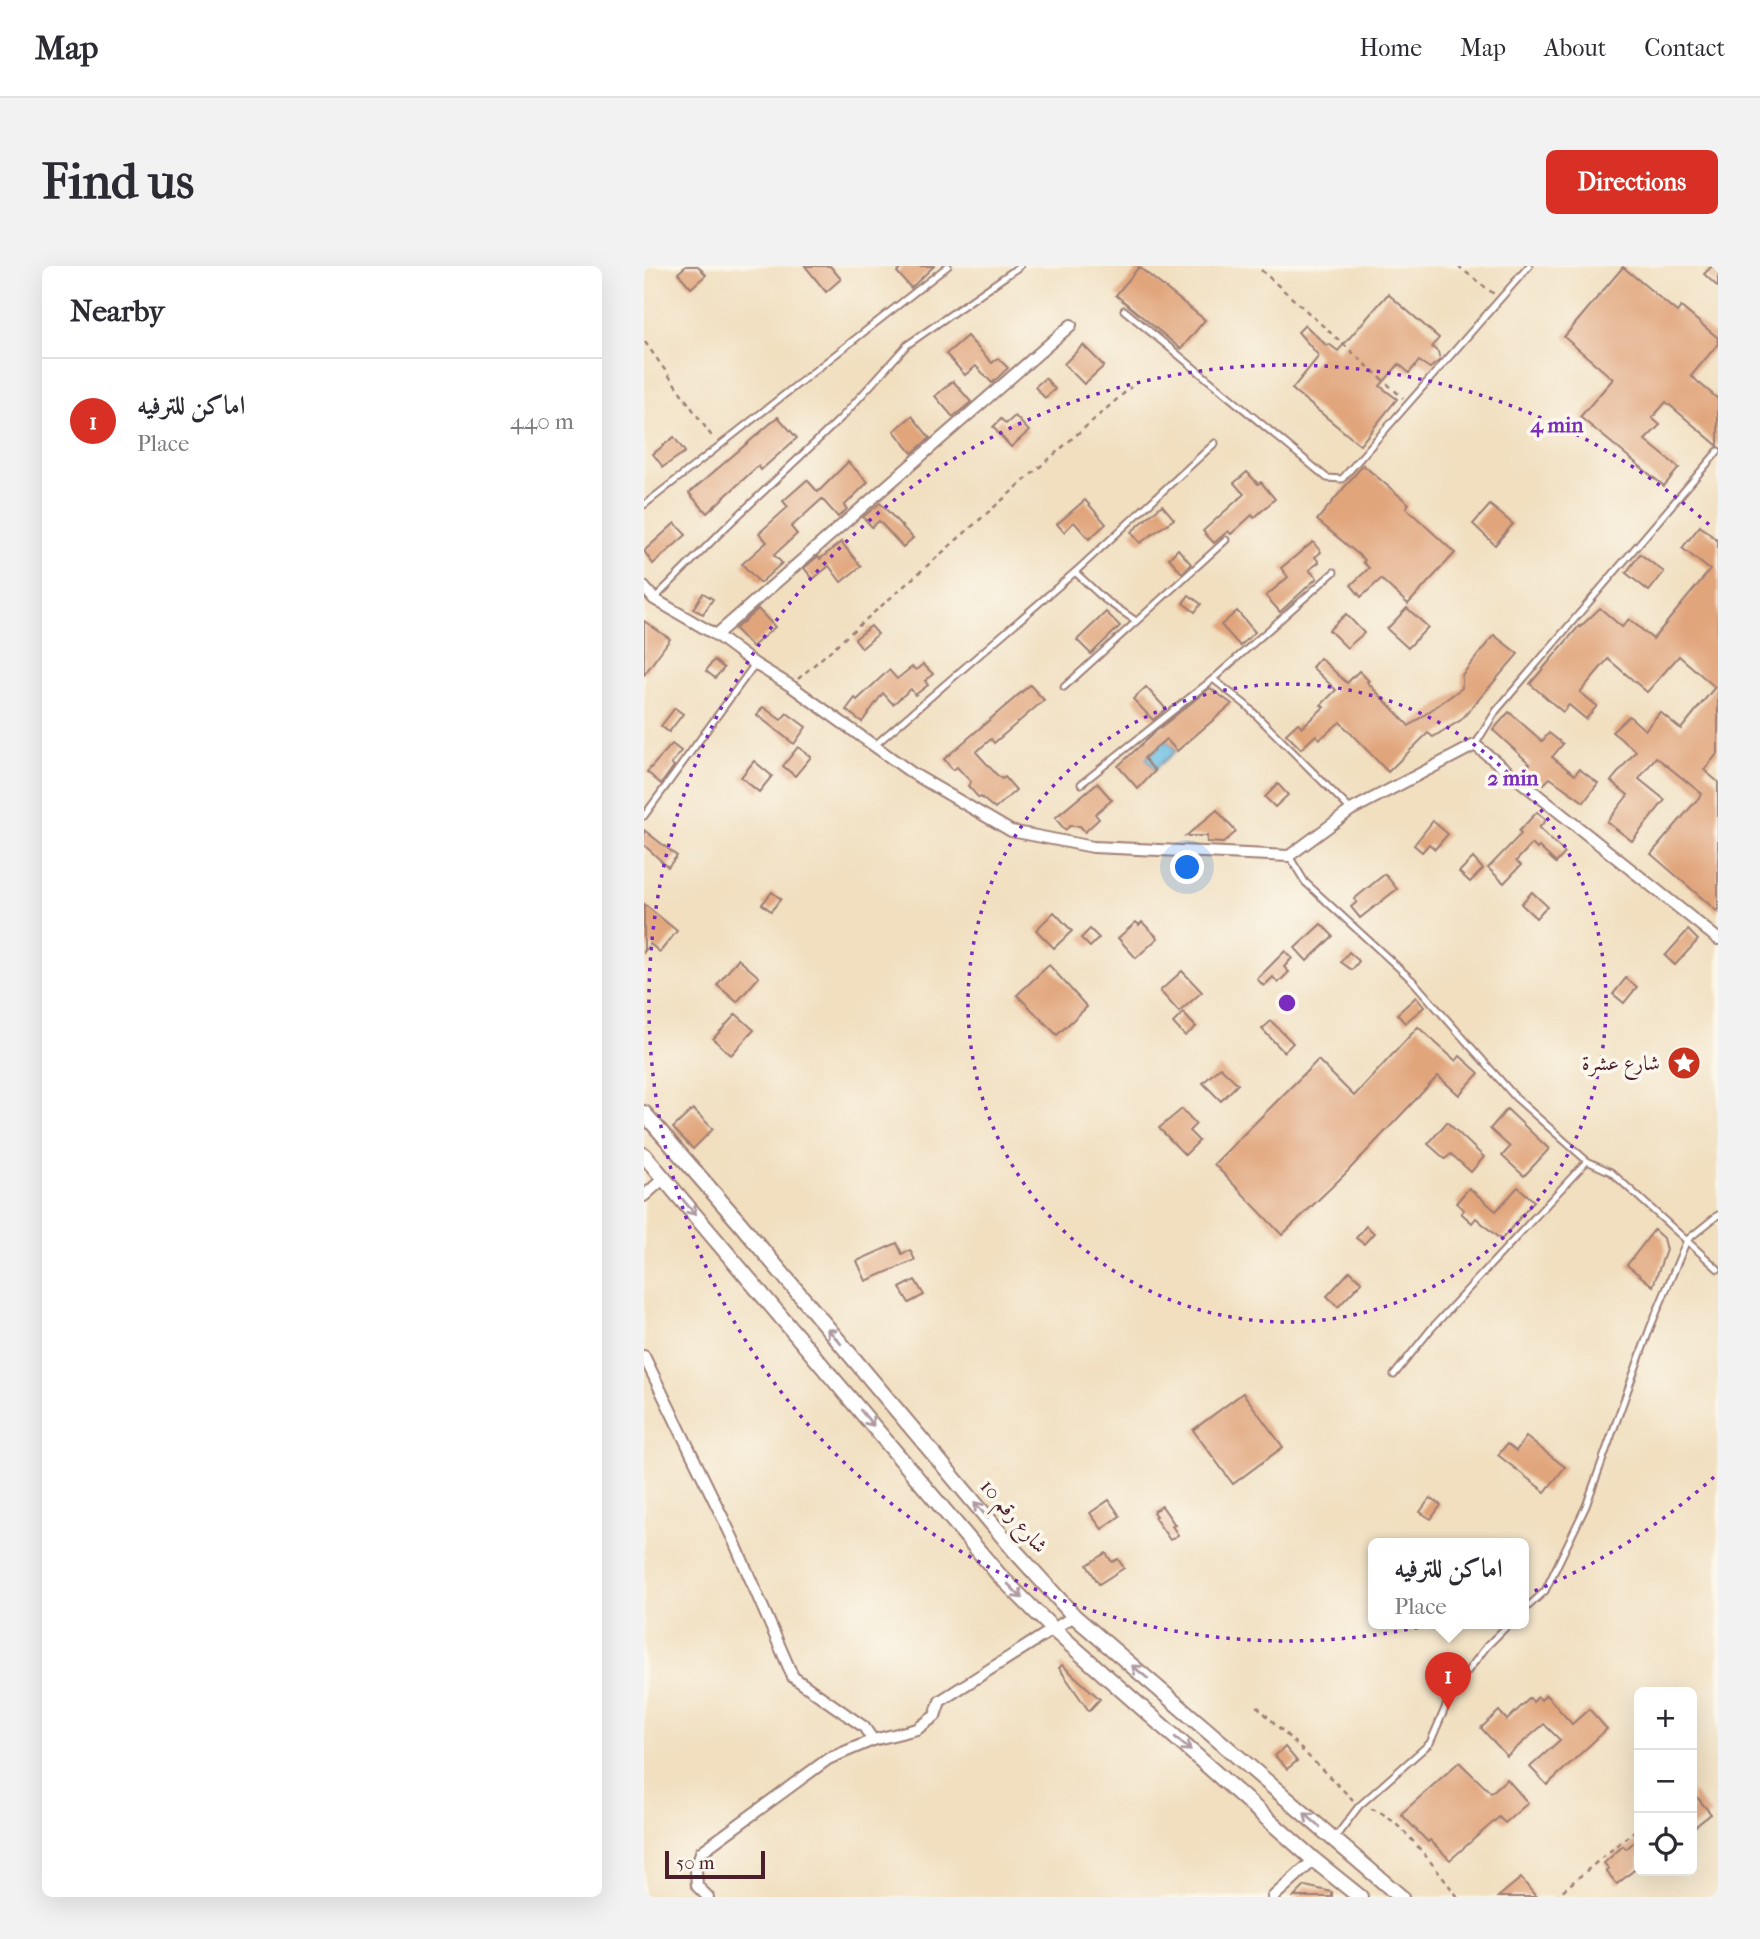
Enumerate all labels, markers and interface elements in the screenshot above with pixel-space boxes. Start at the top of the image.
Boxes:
text: Map [35,29,98,68]
text: Home [1360,34,1422,62]
text: Map [1460,34,1506,62]
text: About [1544,34,1606,62]
text: Contact [1644,34,1725,62]
button: Directions [1546,150,1718,214]
text: Find us [42,153,194,211]
text: Nearby [70,294,165,329]
text: اماكن للترفيه [137,390,245,421]
text: 1 [89,408,97,435]
text: 440 m [510,408,574,435]
text: 4 min [1530,413,1584,438]
text: Place [137,430,189,457]
text: 2 min [1487,766,1539,790]
your location [1170,850,1204,884]
centre of rings [1275,991,1299,1015]
place icon: شارع عشرة [1665,1044,1703,1082]
place label: شارع عشرة [1582,1051,1660,1081]
one-way arrow [681,1198,697,1216]
one-way arrow [826,1327,842,1345]
one-way arrow [859,1409,875,1427]
street label: شارع رقم 10 [969,1474,1053,1563]
one-way arrow [973,1501,989,1519]
popup [1368,1538,1529,1629]
text: اماكن للترفيه [1394,1553,1503,1584]
one-way arrow [1006,1582,1023,1599]
text: Place [1394,1593,1447,1620]
pin: 1 [1425,1652,1471,1710]
one-way arrow [1131,1664,1149,1680]
map controls [1634,1687,1697,1876]
button: + [1634,1687,1697,1750]
one-way arrow [1174,1736,1192,1752]
button: − [1634,1750,1697,1813]
one-way arrow [1304,1812,1322,1828]
button: locate [1634,1813,1697,1876]
scale bar [665,1848,765,1880]
text: 50 m [676,1852,715,1874]

